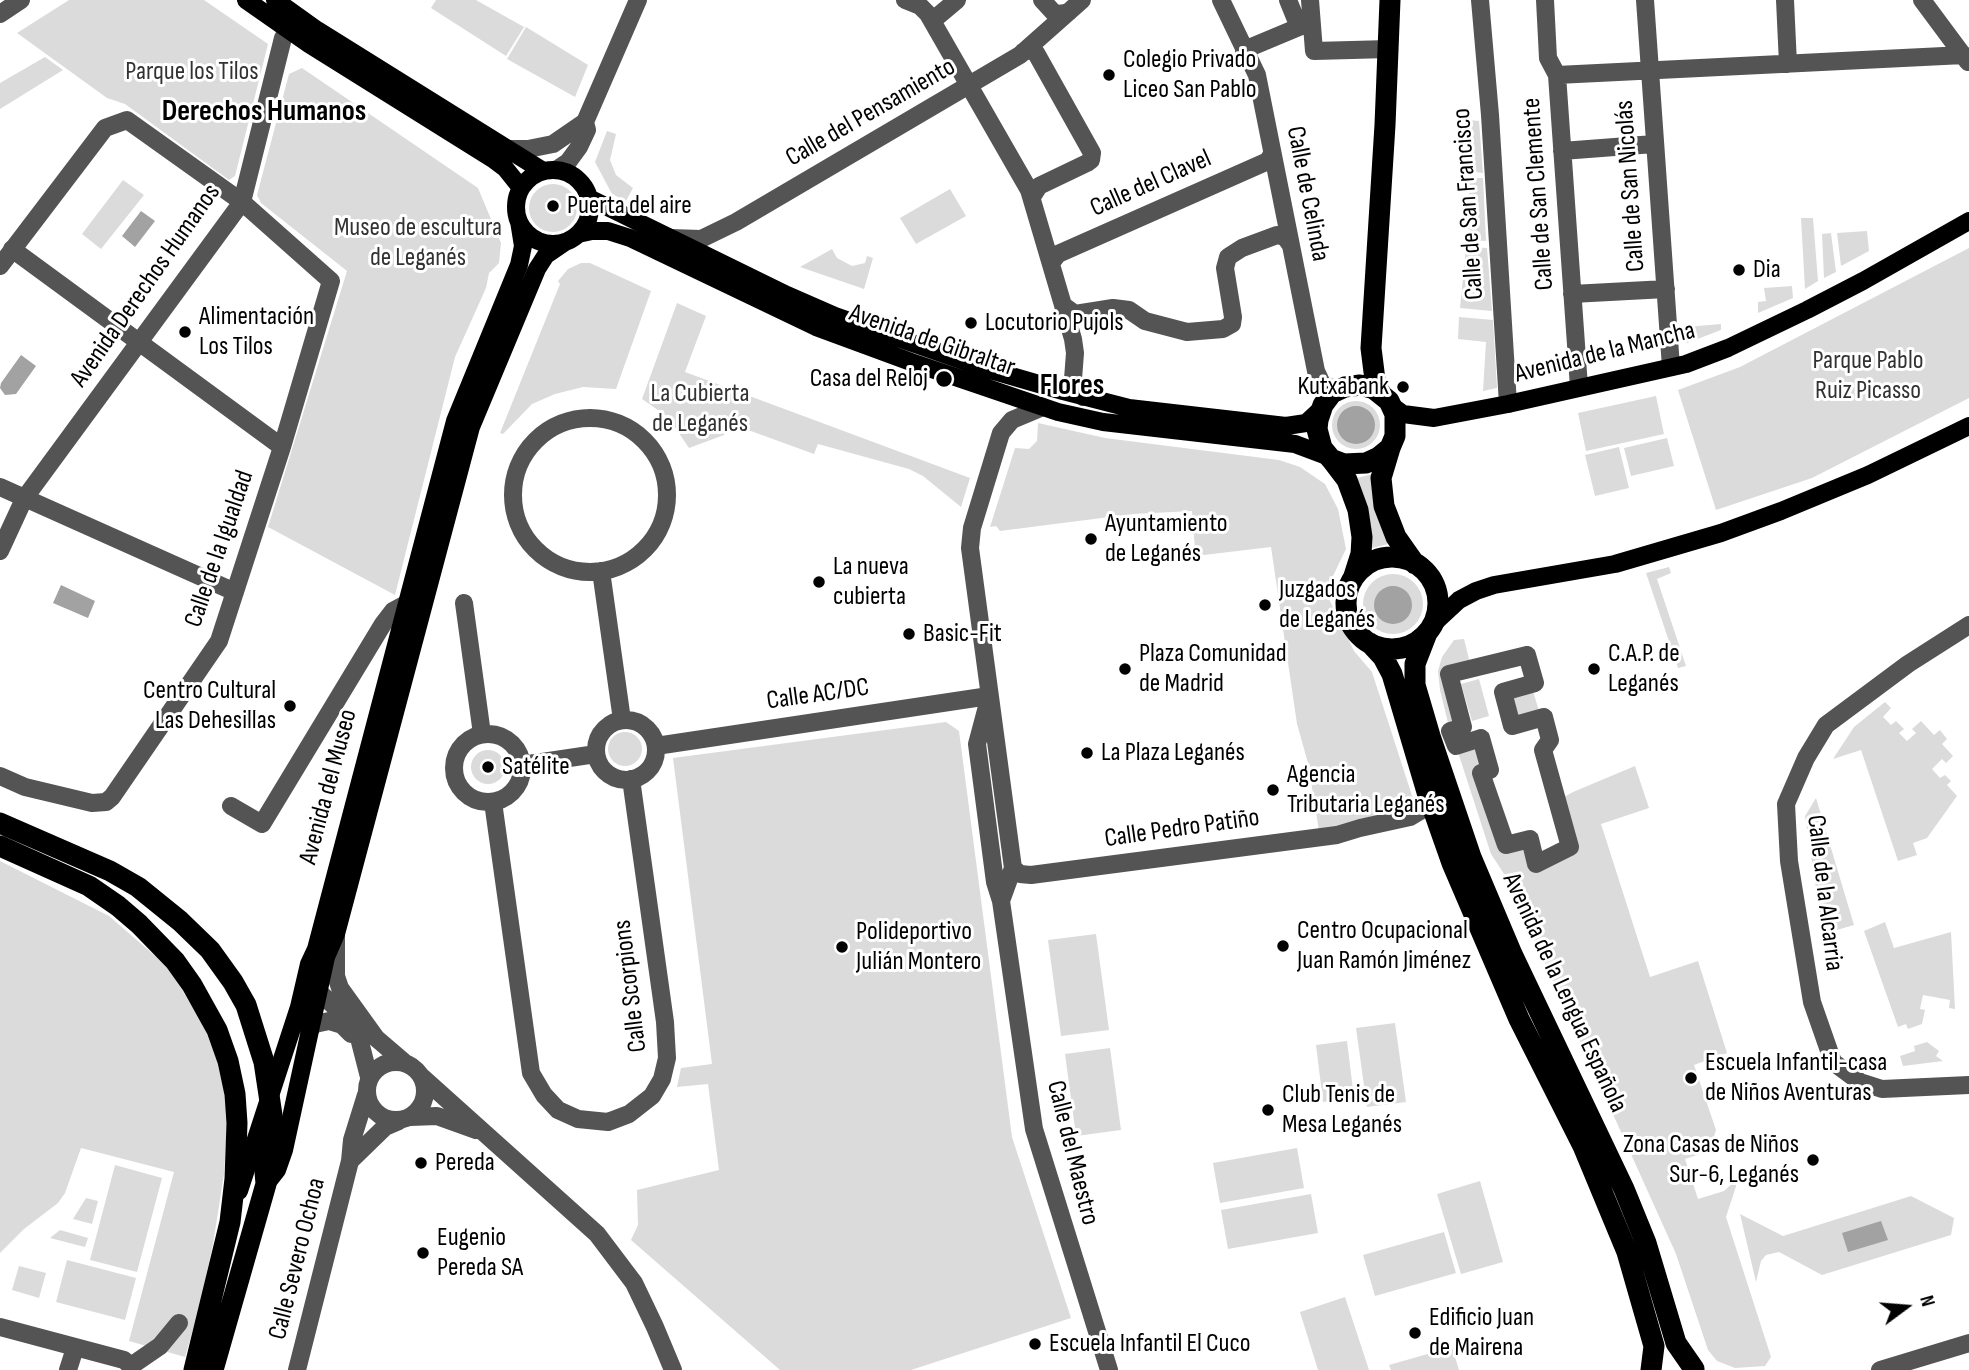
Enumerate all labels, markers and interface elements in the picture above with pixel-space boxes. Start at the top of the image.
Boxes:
place label: Colegio Privado Liceo San Pablo [1123,44,1257,106]
street label: Calle del Pensamiento [781,52,961,174]
park label: Parque los Tilos [125,56,259,88]
marker: Colegio Privado Liceo San Pablo [1101,67,1117,83]
district label: Derechos Humanos [162,94,366,130]
street label: Calle de San Clemente [1517,97,1561,291]
street label: Calle de San Nicolás [1609,99,1653,273]
street label: Calle de San Francisco [1447,107,1491,301]
street label: Calle de Celinda [1279,124,1335,264]
street label: Calle del Clavel [1086,143,1216,225]
street label: Avenida Derechos Humanos [64,178,228,394]
place label: Puerta del aire [567,190,692,222]
marker: Puerta del aire [545,198,561,214]
park label: Museo de escultura de Leganés [334,212,502,274]
place label: Dia [1753,254,1781,286]
marker: Dia [1731,262,1747,278]
street label: Avenida de Gibraltar [845,298,1019,384]
place label: Alimentación Los Tilos [199,301,314,362]
place label: Locutorio Pujols [985,307,1124,339]
marker: Locutorio Pujols [963,315,979,331]
street label: Avenida de la Mancha [1512,316,1698,390]
marker: Alimentación Los Tilos [177,324,193,340]
park label: Parque Pablo Ruiz Picasso [1812,345,1924,406]
place label: Casa del Reloj [810,363,928,395]
district label: Flores [1040,368,1104,404]
marker: Casa del Reloj [934,369,954,389]
place label: Kutxabank [1297,371,1389,403]
park label: La Cubierta de Leganés [651,378,749,440]
marker: Kutxabank [1395,379,1411,395]
street label: Calle de la Igualdad [179,466,261,632]
place label: Ayuntamiento de Leganés [1105,508,1228,570]
marker: Ayuntamiento de Leganés [1083,531,1099,547]
place label: La nueva cubierta [833,551,909,612]
marker: La nueva cubierta [811,574,827,590]
place label: Juzgados de Leganés [1279,574,1375,636]
marker: Juzgados de Leganés [1257,597,1273,613]
place label: Basic-Fit [923,618,1002,650]
marker: Basic-Fit [901,626,917,642]
place label: Plaza Comunidad de Madrid [1139,638,1287,700]
place label: C.A.P. de Leganés [1608,638,1680,700]
marker: Plaza Comunidad de Madrid [1117,661,1133,677]
marker: C.A.P. de Leganés [1586,661,1602,677]
street label: Calle AC/DC [765,672,871,718]
place label: Centro Cultural Las Dehesillas [143,675,276,736]
marker: Centro Cultural Las Dehesillas [282,698,298,714]
street label: Avenida del Museo [293,706,365,868]
place label: La Plaza Leganés [1101,737,1245,769]
marker: La Plaza Leganés [1079,745,1095,761]
place label: Satélite [502,751,570,783]
marker: Satélite [480,759,496,775]
place label: Agencia Tributaria Leganés [1287,759,1445,820]
marker: Agencia Tributaria Leganés [1265,782,1281,798]
street label: Calle Pedro Patiño [1103,803,1261,855]
street label: Calle de la Alcarria [1799,813,1849,973]
street label: Avenida de la Lengua Española [1495,868,1633,1118]
place label: Centro Ocupacional Juan Ramón Jiménez [1297,915,1471,976]
place label: Polideportivo Julián Montero [856,916,981,978]
street label: Calle Scorpions [607,918,655,1054]
marker: Centro Ocupacional Juan Ramón Jiménez [1275,938,1291,954]
marker: Polideportivo Julián Montero [834,939,850,955]
place label: Escuela Infantil-casa de Niños Aventuras [1705,1047,1887,1108]
marker: Escuela Infantil-casa de Niños Aventuras [1683,1070,1699,1086]
street label: Calle del Maestro [1039,1078,1105,1228]
place label: Club Tenis de Mesa Leganés [1282,1079,1402,1140]
marker: Club Tenis de Mesa Leganés [1260,1102,1276,1118]
place label: Zona Casas de Niños Sur-6, Leganés [1623,1129,1799,1190]
place label: Pereda [435,1147,495,1179]
marker: Zona Casas de Niños Sur-6, Leganés [1805,1152,1821,1168]
marker: Pereda [413,1155,429,1171]
street label: Calle Severo Ochoa [263,1175,333,1343]
place label: Eugenio Pereda SA [437,1222,523,1284]
marker: Eugenio Pereda SA [415,1245,431,1261]
north arrow [1871,1272,1941,1342]
text: N [1914,1293,1939,1309]
place label: Edificio Juan de Mairena [1429,1302,1534,1364]
marker: Edificio Juan de Mairena [1407,1325,1423,1341]
place label: Escuela Infantil El Cuco [1049,1328,1251,1360]
marker: Escuela Infantil El Cuco [1027,1336,1043,1352]

